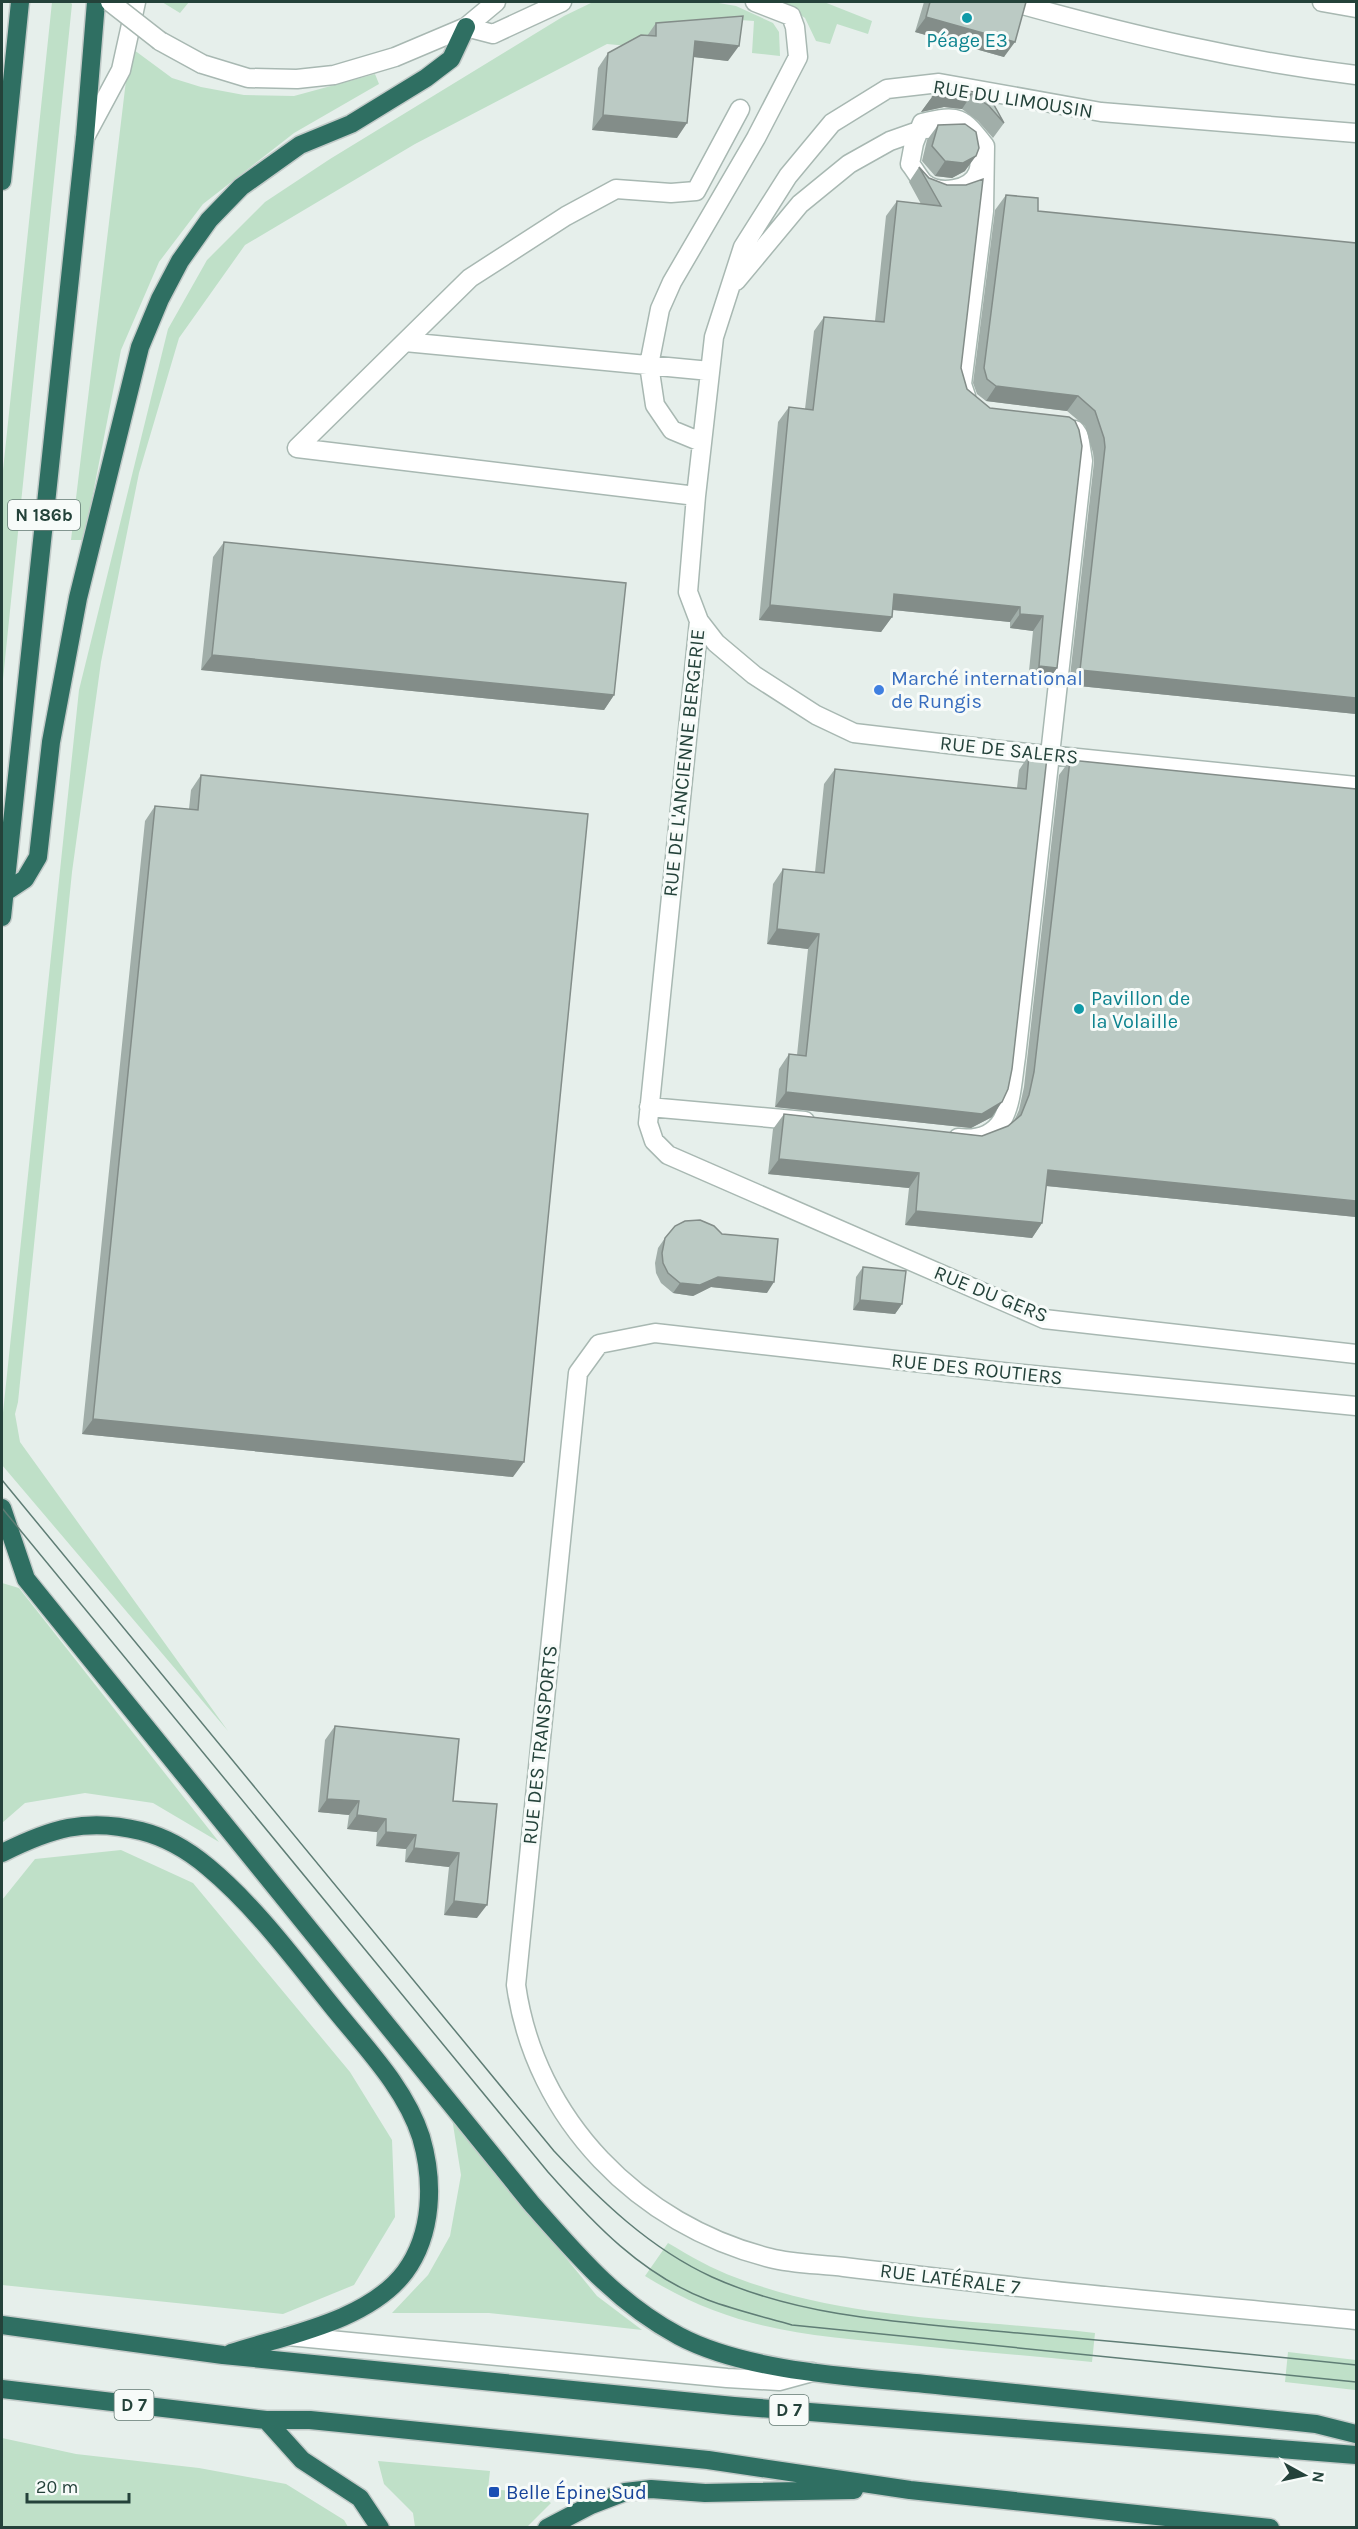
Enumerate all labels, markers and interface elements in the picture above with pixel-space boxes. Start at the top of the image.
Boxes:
marker: Péage E3 [960,11,974,25]
place label: Péage E3 [926,29,1008,52]
street label: RUE DU LIMOUSIN [931,75,1095,123]
road number: N 186b [8,500,80,530]
street label: RUE DE L'ANCIENNE BERGERIE [658,628,710,898]
place label: Marché international de Rungis [891,667,1083,713]
marker: Marché international de Rungis [872,683,886,697]
street label: RUE DE SALERS [939,731,1079,769]
place label: Pavillon de la Volaille [1091,987,1190,1033]
marker: Pavillon de la Volaille [1072,1002,1086,1016]
street label: RUE DU GERS [931,1261,1051,1327]
street label: RUE DES ROUTIERS [890,1349,1064,1389]
street label: RUE DES TRANSPORTS [518,1644,562,1846]
street label: RUE LATÉRALE 7 [879,2258,1022,2299]
road number: D 7 [114,2390,154,2420]
road number: D 7 [770,2395,808,2425]
north arrow [1274,2445,1334,2505]
scale bar [27,2466,129,2504]
text: N [1308,2470,1329,2484]
text: 20 m [36,2476,78,2498]
place label: Belle Épine Sud [506,2480,647,2504]
marker: Belle Épine Sud [487,2485,501,2499]

